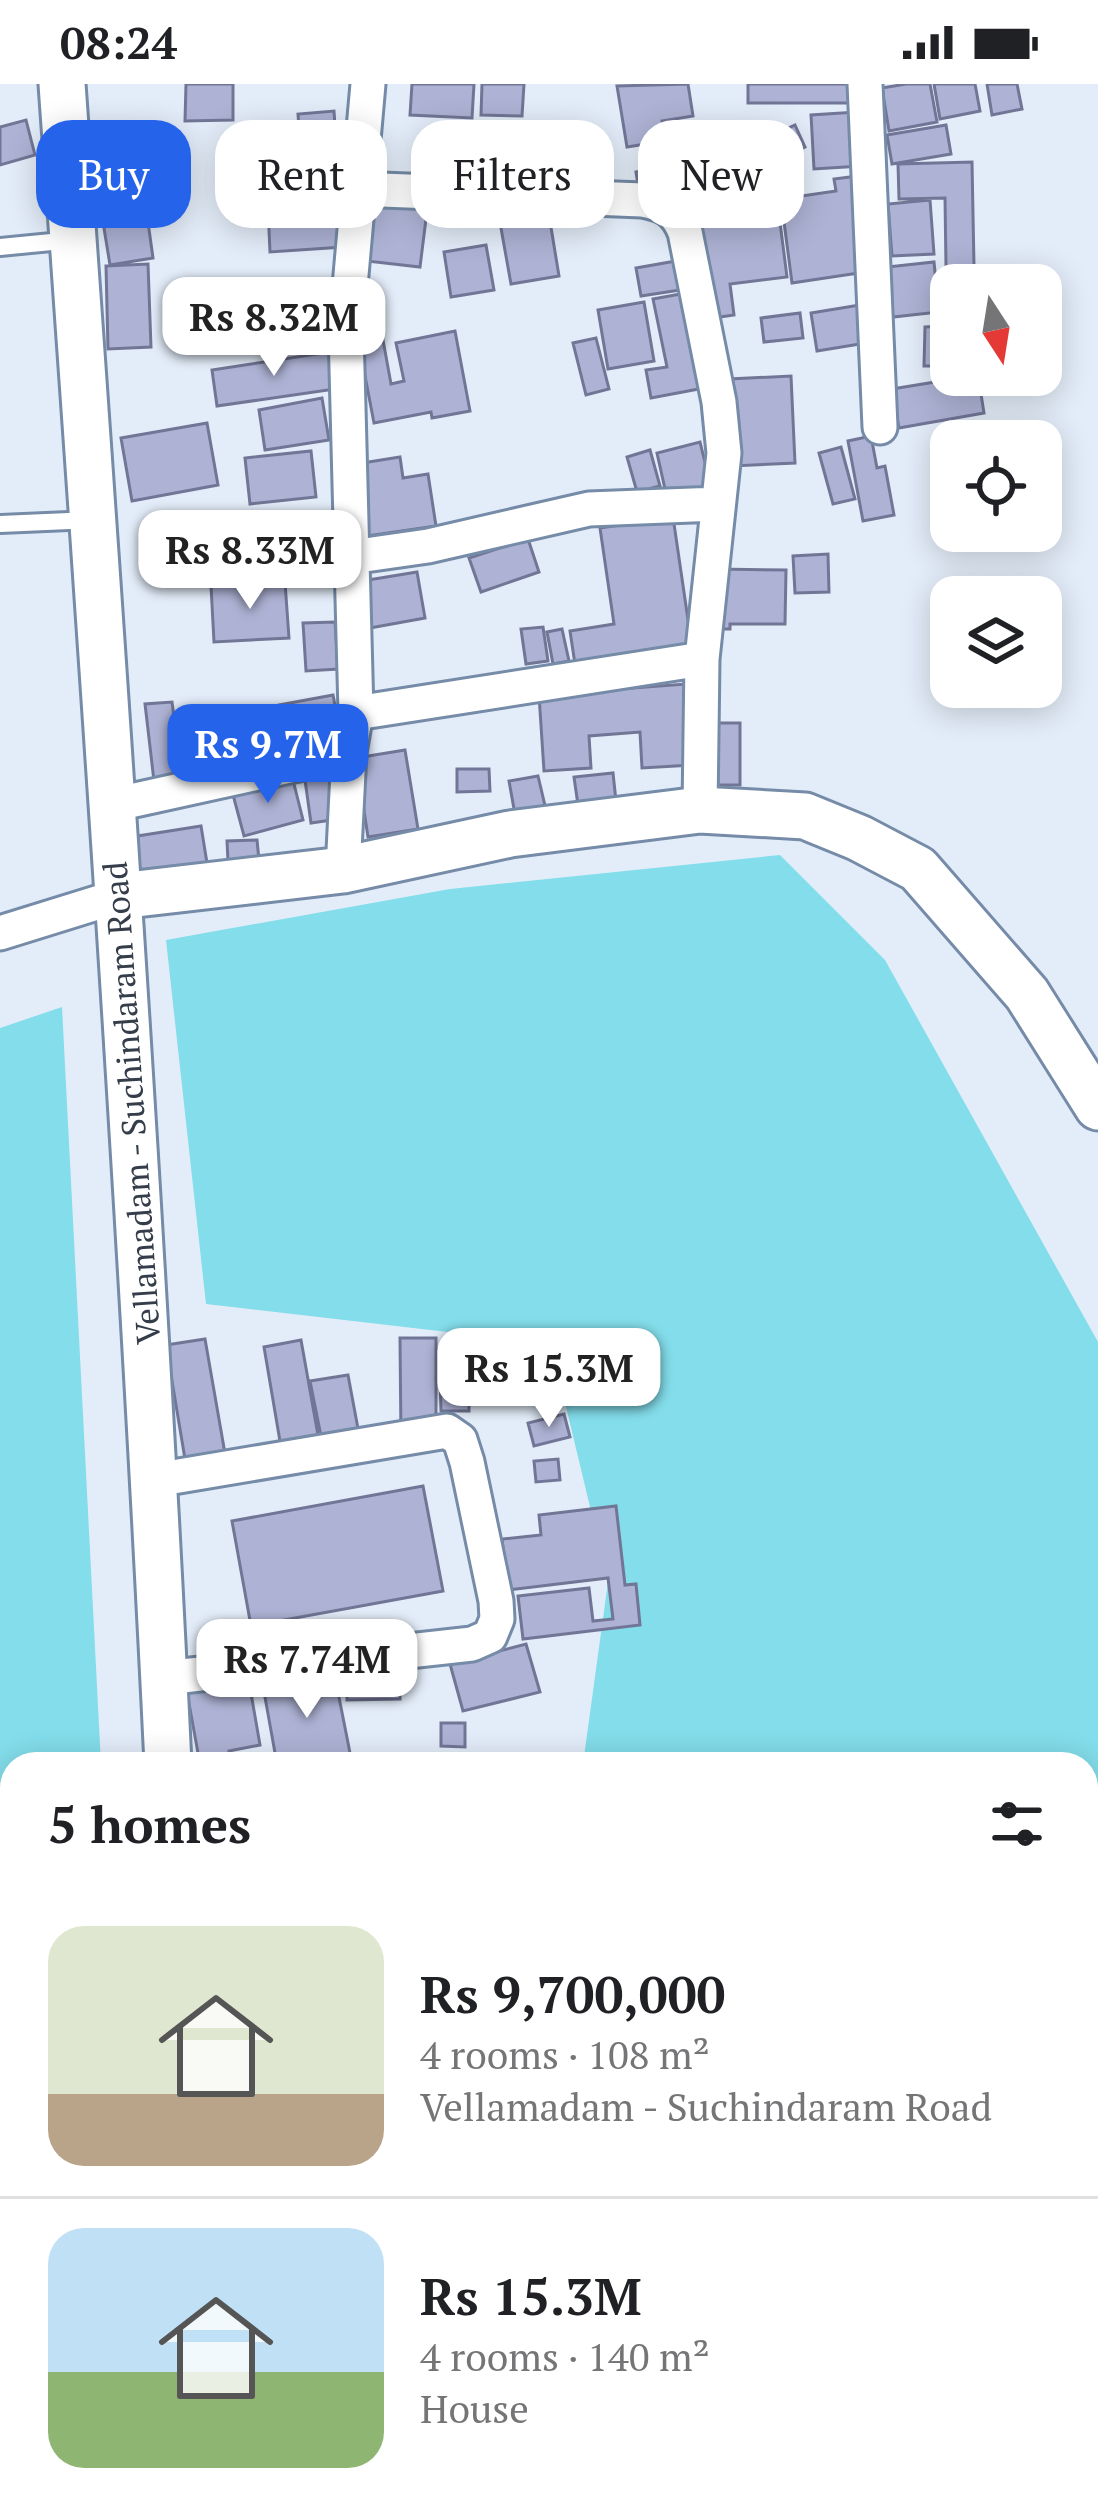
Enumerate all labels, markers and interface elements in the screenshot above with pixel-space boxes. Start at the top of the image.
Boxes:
text: 08:24 [60,12,177,72]
chip: Buy [36,120,191,228]
chip: Rent [215,120,387,228]
chip: Filters [411,120,614,228]
chip: New [638,120,804,228]
north arrow [930,264,1062,396]
map controls [930,264,1062,708]
pin: Rs 8.32M [150,277,398,379]
text: Rs 8.32M [189,290,359,342]
button: locate [930,420,1062,552]
pin: Rs 8.33M [126,510,374,612]
text: Rs 8.33M [165,523,335,575]
button: layers [930,576,1062,708]
pin: Rs 9.7M [157,704,379,806]
text: Rs 9.7M [194,717,342,769]
street label: Vellamadam - Suchindaram Road [93,860,169,1346]
pin: Rs 15.3M [425,1328,673,1430]
text: Rs 15.3M [464,1341,634,1393]
pin: Rs 7.74M [183,1619,431,1721]
text: Rs 7.74M [223,1632,391,1684]
text: 5 homes [48,1790,251,1858]
icon: filters [984,1791,1050,1857]
text: Rs 9,700,000 [420,1960,725,2028]
icon: home [144,1974,288,2118]
text: 4 rooms · 108 m² [420,2028,710,2080]
text: Vellamadam - Suchindaram Road [420,2080,992,2132]
text: Rs 15.3M [420,2262,641,2330]
icon: home [144,2276,288,2420]
text: 4 rooms · 140 m² [420,2330,710,2382]
text: House [420,2382,529,2434]

